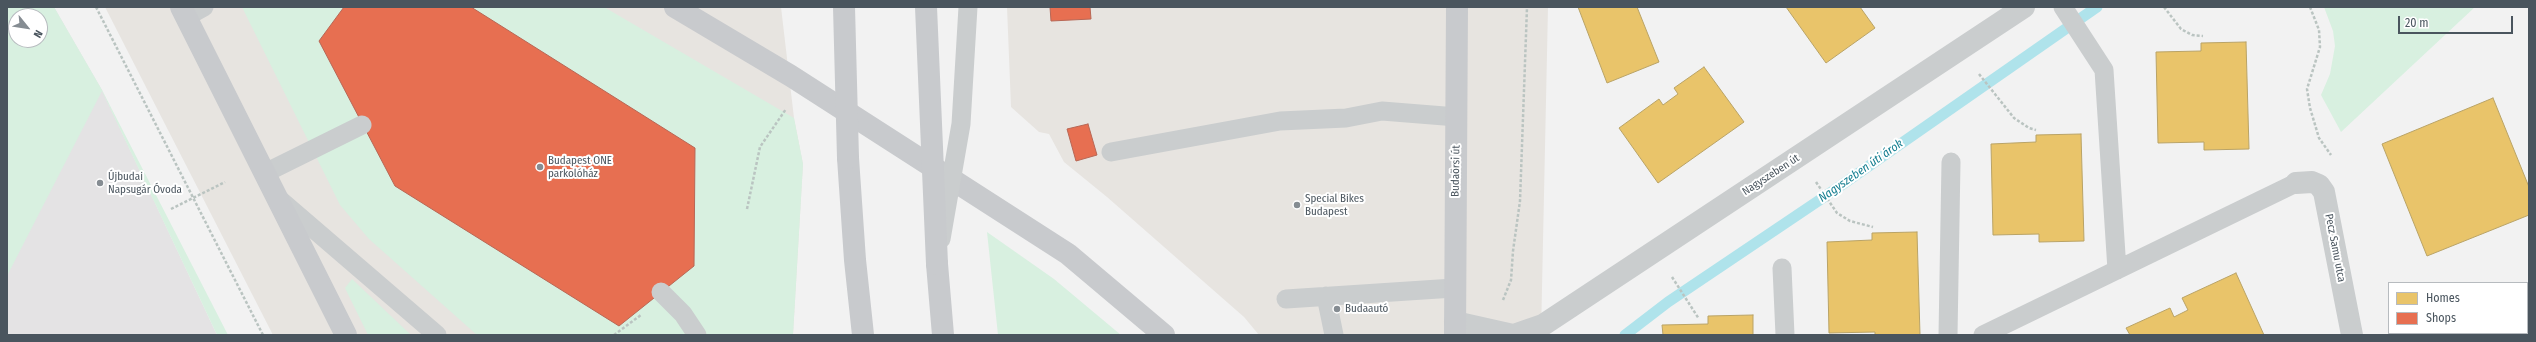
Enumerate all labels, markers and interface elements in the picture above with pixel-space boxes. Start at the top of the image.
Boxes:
north arrow [8,8,48,48]
scale bar [2400,8,2515,34]
text: 20 m [2405,16,2429,30]
text: N [31,28,45,40]
water label: Nagyszeben úti árok [1816,137,1906,205]
street label: Budaörsi út [1449,145,1463,197]
street label: Nagyszeben út [1740,152,1802,198]
place label: Budapest ONE parkolóház [548,154,612,180]
marker: Budapest ONE parkolóház [535,162,545,172]
place label: Újbudai Napsugár Óvoda [108,170,182,196]
marker: Újbudai Napsugár Óvoda [95,178,105,188]
place label: Special Bikes Budapest [1305,192,1364,218]
marker: Special Bikes Budapest [1292,200,1302,210]
street label: Pecz Samu utca [2322,213,2348,283]
legend [2388,282,2528,334]
text: Homes [2426,291,2460,305]
place label: Budaautó [1345,302,1388,316]
marker: Budaautó [1332,304,1342,314]
text: Shops [2426,311,2456,325]

